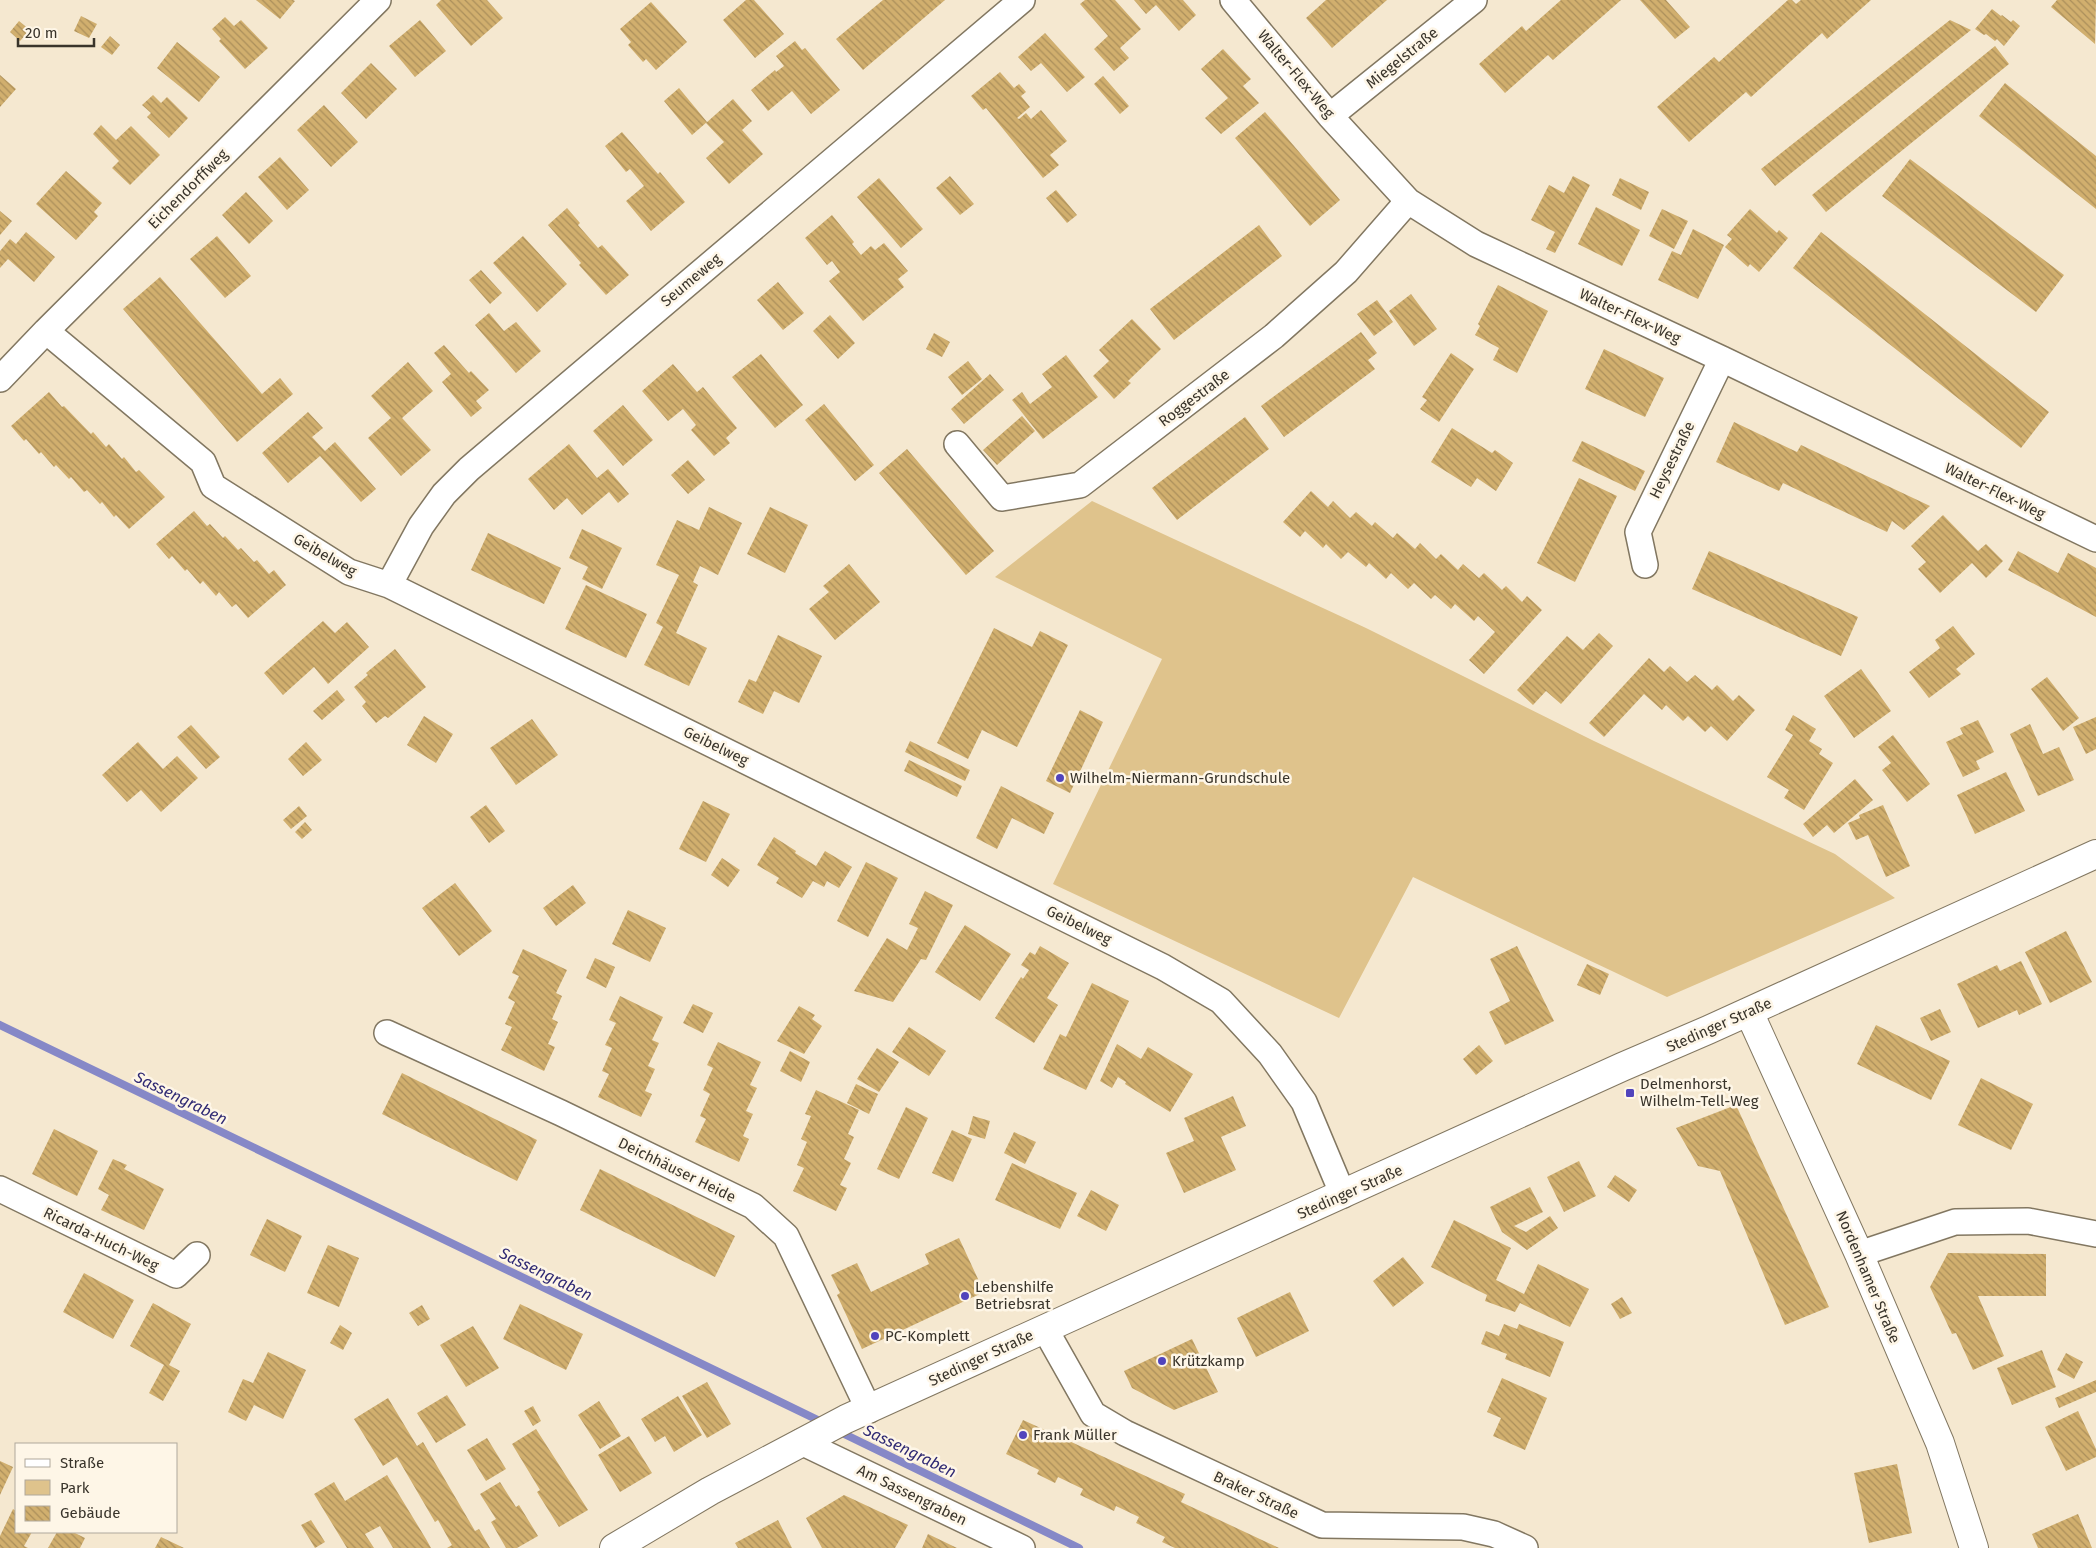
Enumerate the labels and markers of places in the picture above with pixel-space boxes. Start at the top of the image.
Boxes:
place label: Wilhelm-Niermann-Grundschule [1070,769,1290,787]
marker: Wilhelm-Niermann-Grundschule [1054,772,1066,784]
place label: Delmenhorst, Wilhelm-Tell-Weg [1640,1075,1759,1110]
marker: Delmenhorst, Wilhelm-Tell-Weg [1624,1087,1636,1099]
place label: Lebenshilfe Betriebsrat [975,1278,1054,1313]
marker: Lebenshilfe Betriebsrat [959,1290,971,1302]
place label: PC-Komplett [885,1327,970,1345]
marker: PC-Komplett [869,1330,881,1342]
place label: Krützkamp [1172,1352,1245,1370]
marker: Krützkamp [1156,1355,1168,1367]
place label: Frank Müller [1033,1426,1117,1444]
marker: Frank Müller [1017,1429,1029,1441]

